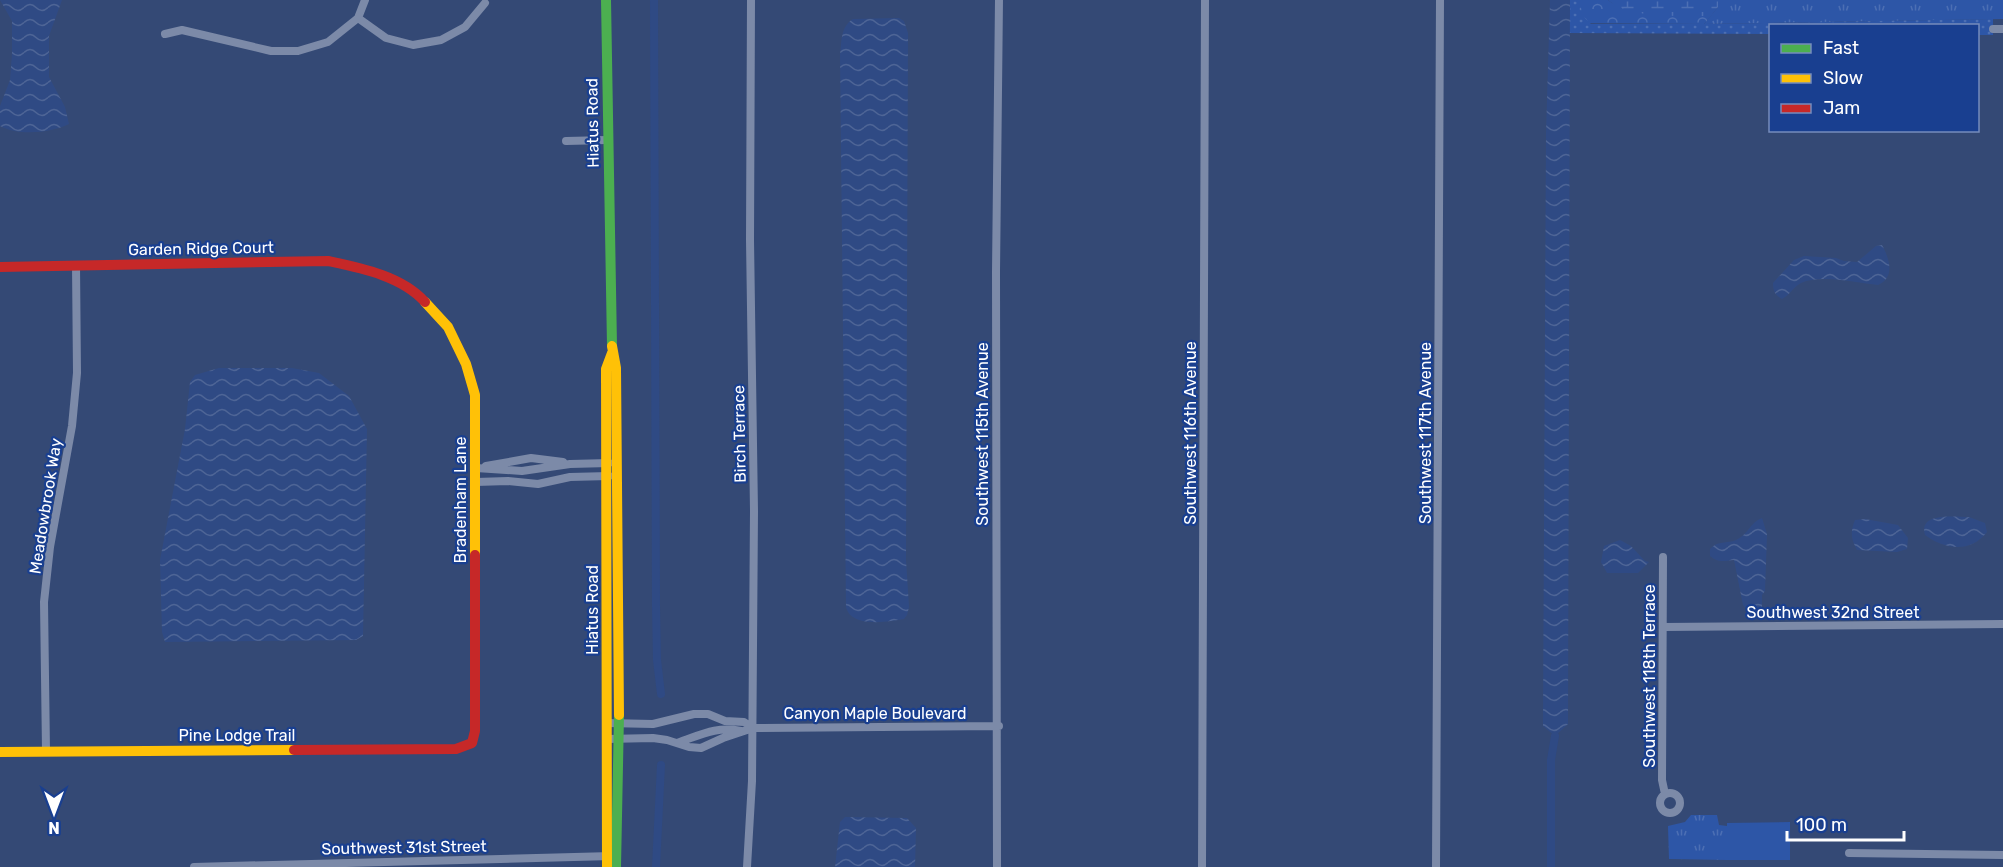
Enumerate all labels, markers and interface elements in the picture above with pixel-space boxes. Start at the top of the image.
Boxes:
legend [1769,24,1979,132]
text: Fast [1823,37,1859,59]
text: Slow [1823,67,1863,89]
street label: Hiatus Road [582,78,603,168]
text: Jam [1823,97,1860,119]
street label: Garden Ridge Court [128,238,274,259]
street label: Southwest 116th Avenue [1181,341,1200,525]
street label: Southwest 115th Avenue [973,342,992,526]
street label: Southwest 117th Avenue [1416,342,1435,524]
street label: Birch Terrace [729,385,750,483]
street label: Meadowbrook Way [25,437,66,575]
street label: Bradenham Lane [451,437,470,563]
street label: Hiatus Road [583,565,602,655]
street label: Southwest 118th Terrace [1640,584,1659,768]
street label: Southwest 32nd Street [1747,603,1919,622]
street label: Canyon Maple Boulevard [784,704,966,723]
street label: Pine Lodge Trail [179,726,295,745]
north arrow [24,783,84,843]
scale bar [1787,804,1904,842]
text: 100 m [1796,814,1847,836]
text: N [48,818,60,837]
street label: Southwest 31st Street [321,837,487,858]

